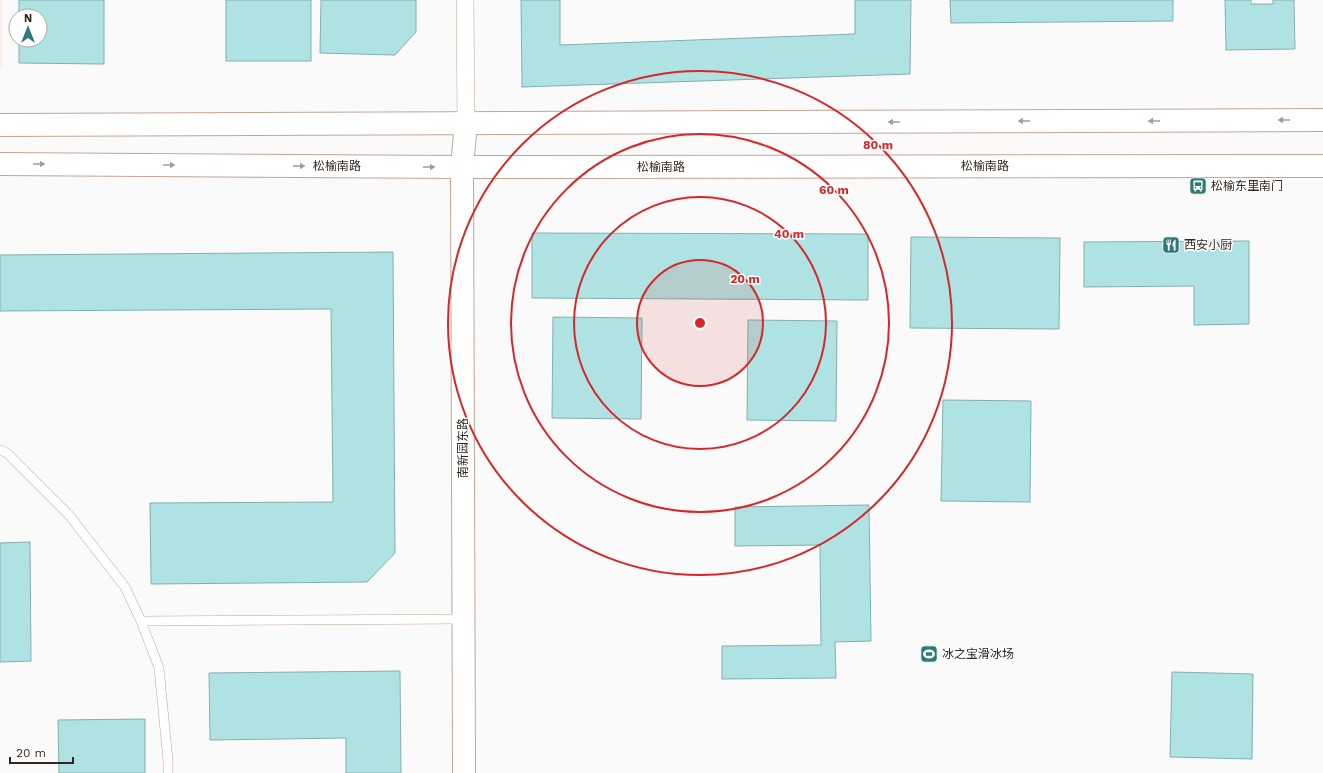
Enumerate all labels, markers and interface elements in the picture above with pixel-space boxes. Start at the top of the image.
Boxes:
north arrow [8,8,48,48]
text: N [24,12,32,25]
one-way arrow [1277,117,1290,123]
one-way arrow [1017,118,1030,124]
one-way arrow [1147,118,1160,124]
one-way arrow [887,119,900,125]
text: 80 m [863,138,893,152]
street label: 松榆南路 [313,159,361,173]
street label: 松榆南路 [961,159,1009,173]
street label: 松榆南路 [637,160,685,174]
one-way arrow [33,161,46,167]
one-way arrow [163,162,176,168]
one-way arrow [293,163,306,169]
one-way arrow [423,164,436,170]
bus stop icon: 松榆东里南门 [1188,176,1208,196]
place label: 松榆东里南门 [1211,179,1283,193]
text: 60 m [819,183,849,197]
text: 40 m [774,227,804,241]
restaurant icon: 西安小厨 [1161,235,1181,255]
place label: 西安小厨 [1184,238,1232,252]
text: 20 m [730,272,760,286]
centre of rings [693,316,707,330]
street label: 南新园东路 [456,418,470,478]
sports icon: 冰之宝滑冰场 [919,644,939,664]
place label: 冰之宝滑冰场 [942,647,1014,661]
scale bar [10,739,73,765]
text: 20 m [16,746,46,760]

